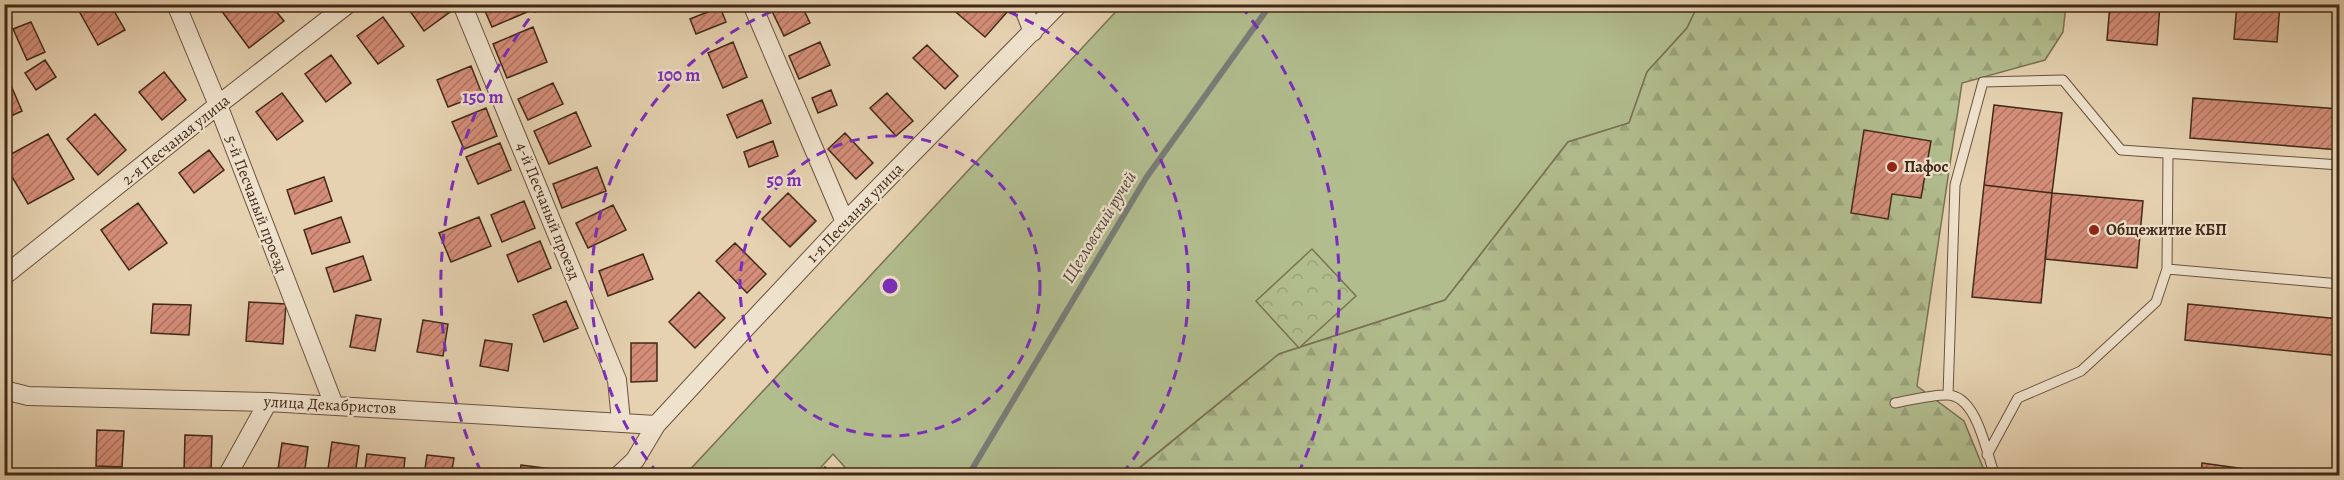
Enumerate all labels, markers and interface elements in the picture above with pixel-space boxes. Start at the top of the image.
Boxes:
text: 100 m [658,63,700,87]
text: 150 m [462,85,504,109]
street label: 2-я Песчаная улица [117,89,235,190]
street label: 5-й Песчаный проезд [220,132,292,276]
street label: 4-й Песчаный проезд [510,139,586,283]
place label: Пафос [1904,156,1948,178]
street label: 1-я Песчаная улица [802,158,909,268]
marker: Пафос [1885,160,1899,174]
water label: Щегловский ручей [1056,167,1142,287]
text: 50 m [767,168,801,192]
place label: Общежитие КБП [2106,219,2227,241]
marker: Общежитие КБП [2087,223,2101,237]
centre of rings [880,276,900,296]
street label: улица Декабристов [262,390,397,419]

